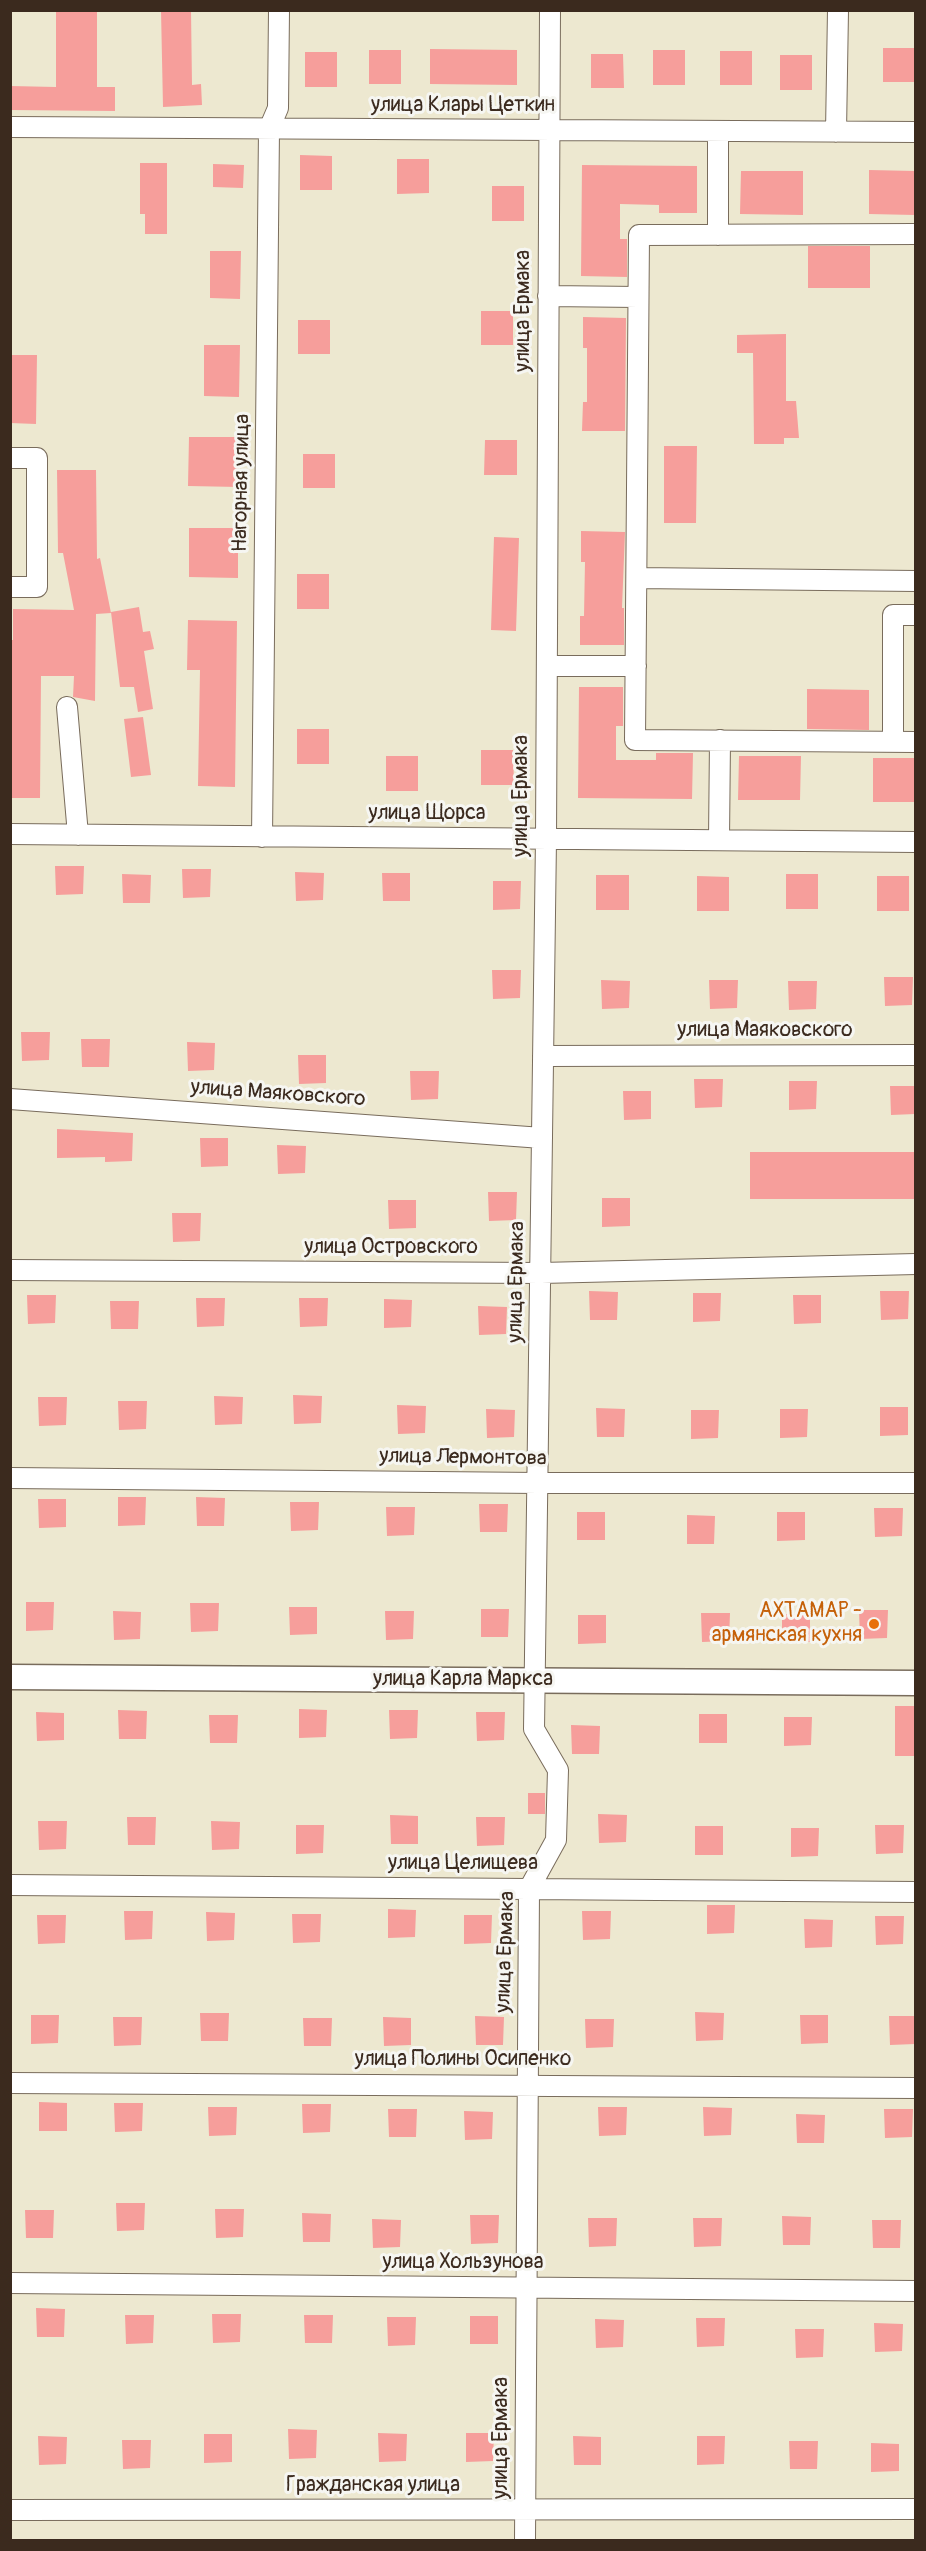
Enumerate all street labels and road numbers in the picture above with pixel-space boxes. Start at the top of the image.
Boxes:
street label: улица Клары Цеткин [371,93,555,119]
street label: улица Ермака [511,250,537,372]
street label: Нагорная улица [228,414,256,552]
street label: улица Ермака [509,735,535,857]
street label: улица Щорса [368,801,486,827]
street label: улица Маяковского [677,1018,853,1044]
street label: улица Маяковского [190,1075,366,1113]
street label: улица Ермака [503,1221,531,1343]
street label: улица Островского [304,1235,478,1261]
street label: улица Лермонтова [379,1444,547,1472]
street label: улица Карла Маркса [373,1667,553,1693]
street label: улица Целищева [388,1851,538,1877]
street label: улица Ермака [491,1891,521,2013]
street label: улица Полины Осипенко [355,2047,571,2073]
street label: улица Хользунова [382,2250,544,2276]
street label: улица Ермака [489,2377,515,2499]
street label: Гражданская улица [286,2473,460,2499]

